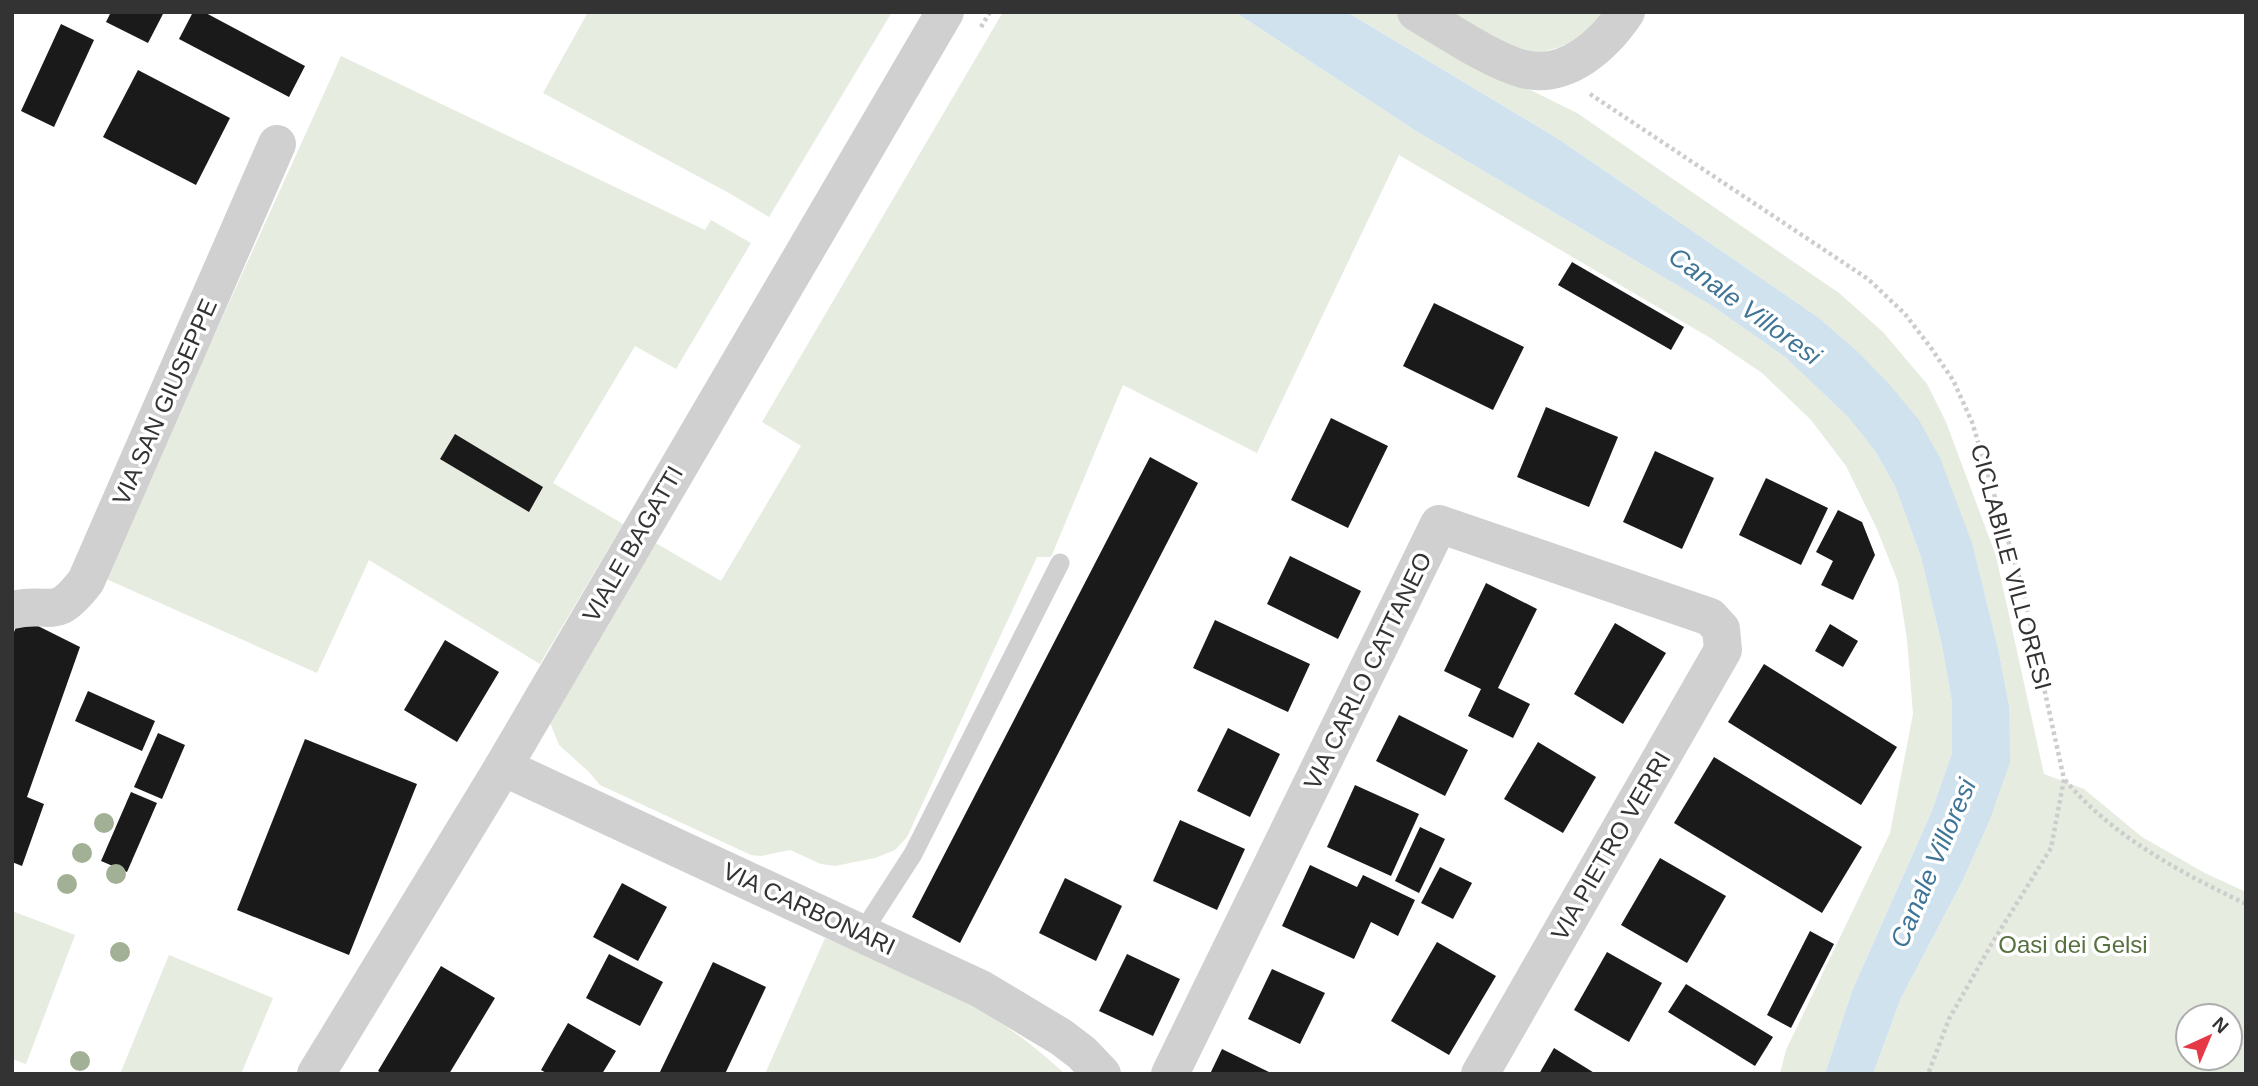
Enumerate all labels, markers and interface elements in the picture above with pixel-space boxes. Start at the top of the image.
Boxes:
water label: Canale Villoresi [1663,241,1828,372]
street label: VIA SAN GIUSEPPE [107,295,222,509]
street label: CICLABILE VILLORESI [1966,441,2057,693]
street label: VIALE BAGATTI [577,461,688,627]
street label: VIA CARLO CATTANEO [1298,548,1437,794]
street label: VIA PIETRO VERRI [1546,747,1676,945]
water label: Canale Villoresi [1884,773,1982,952]
street label: VIA CARBONARI [719,857,900,960]
park label: Oasi dei Gelsi [1998,931,2148,958]
north arrow [2174,1002,2244,1072]
text: N [2208,1013,2233,1037]

